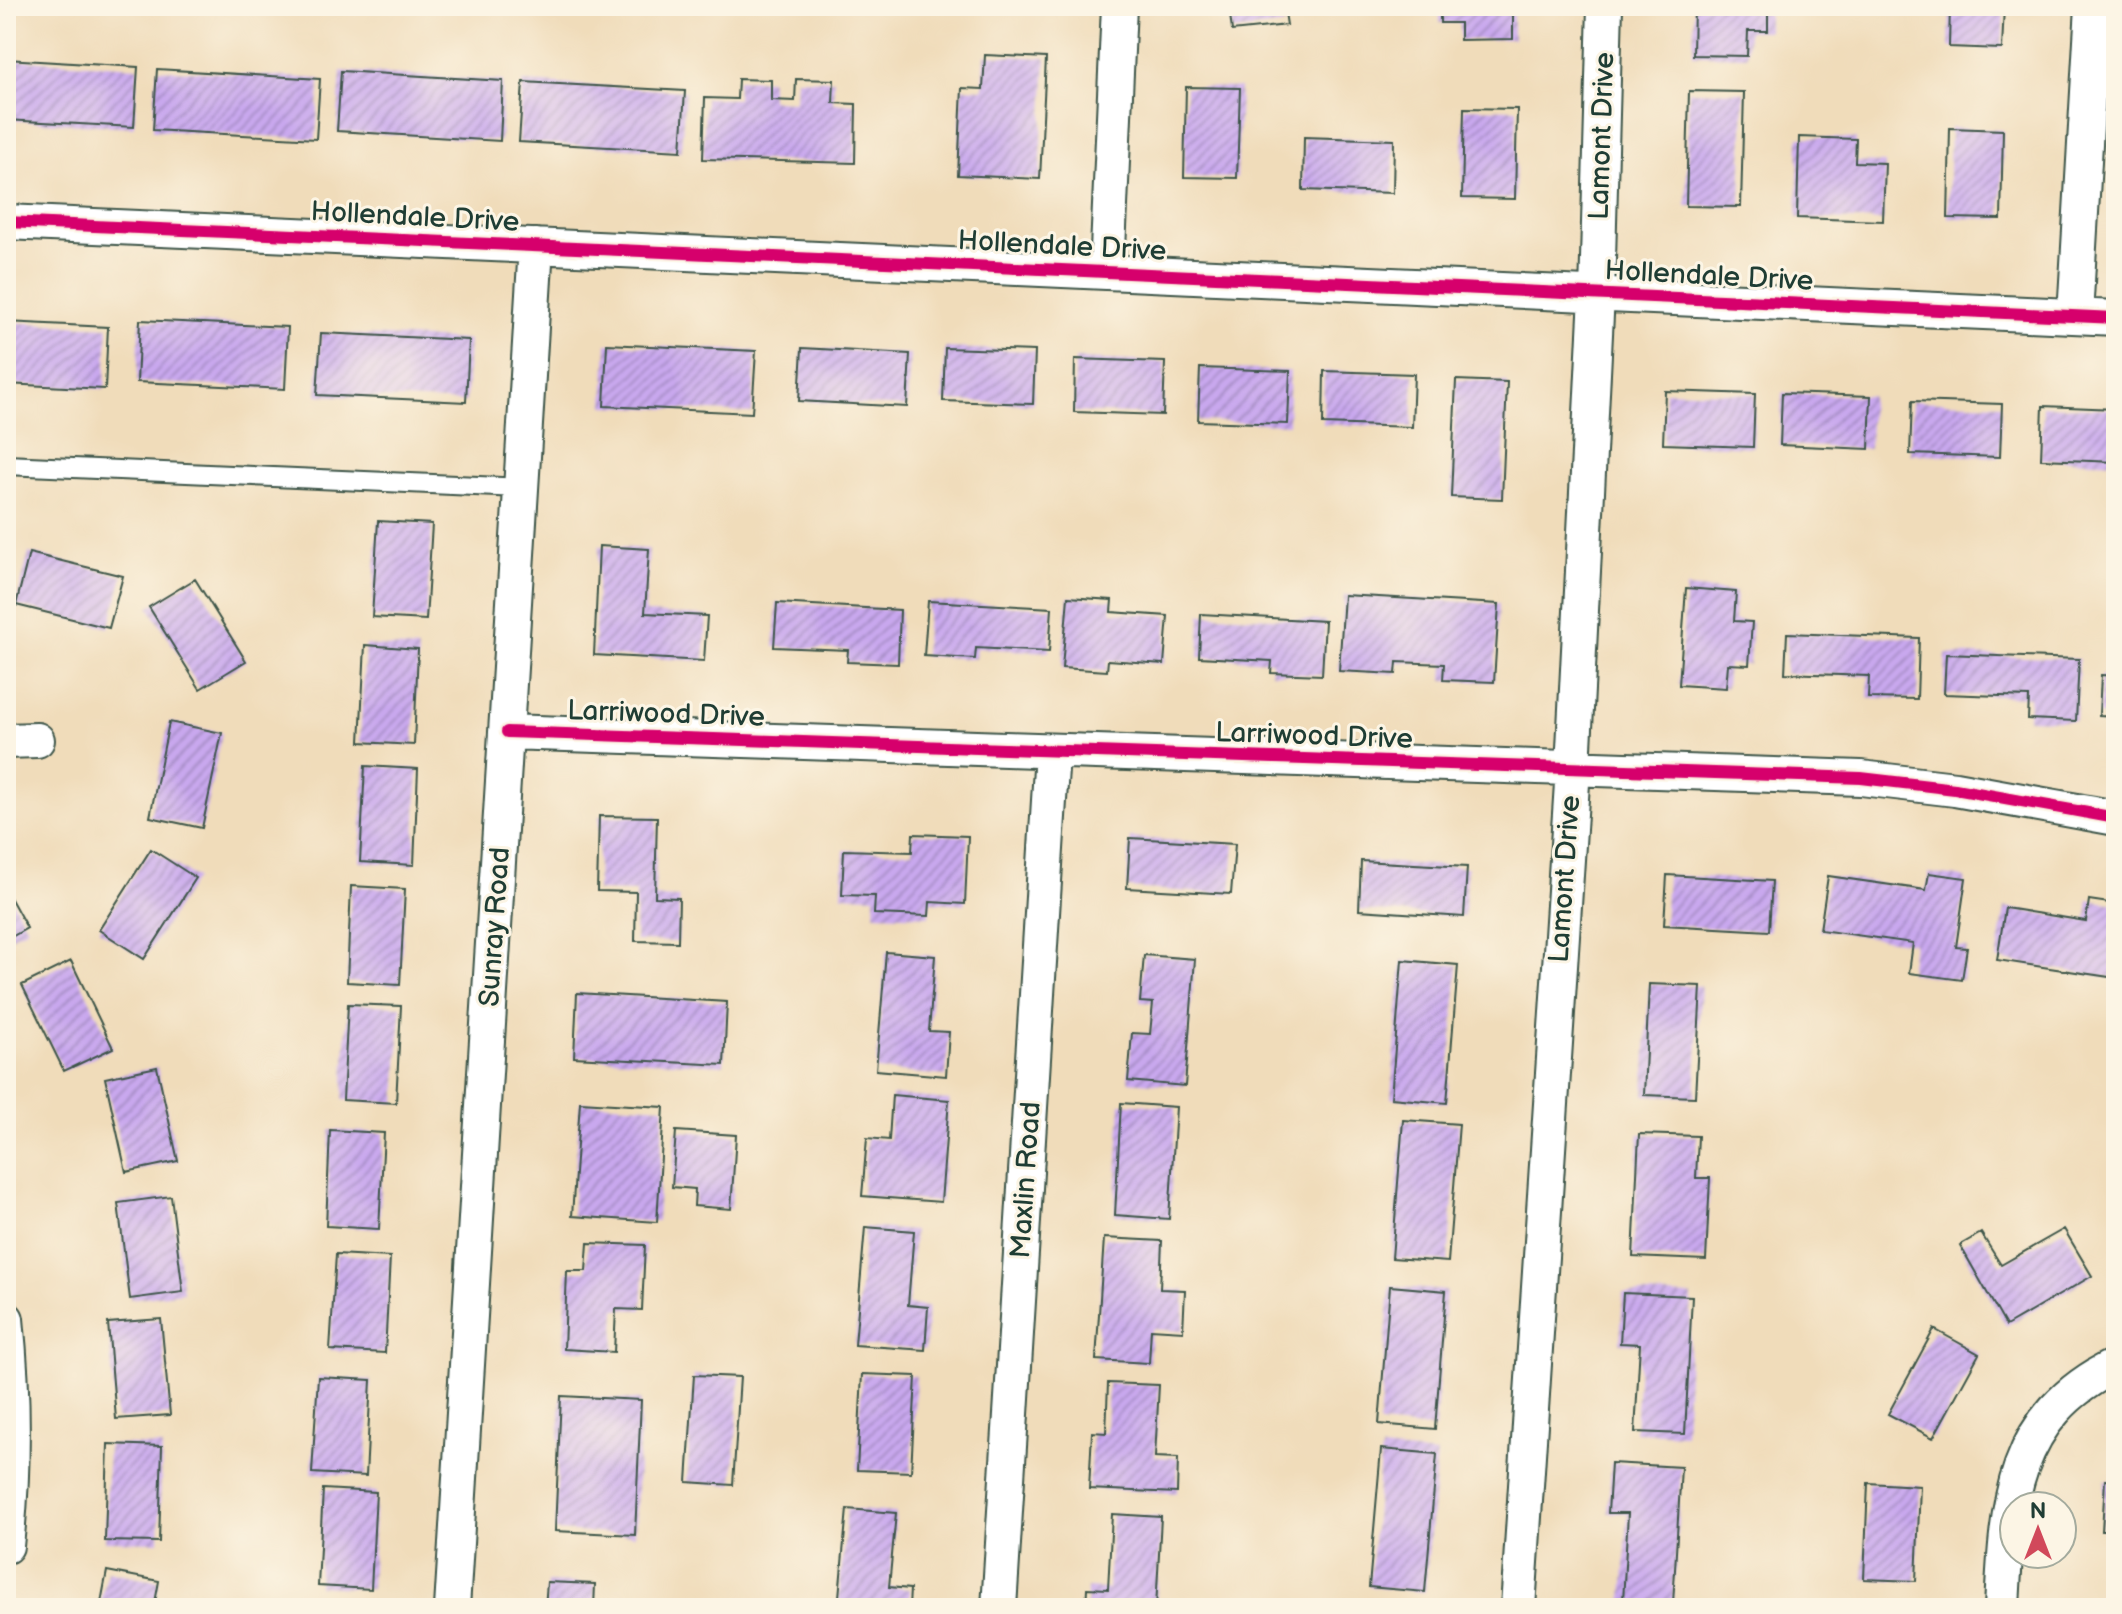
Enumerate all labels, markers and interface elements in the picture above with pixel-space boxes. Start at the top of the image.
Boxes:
street label: Lamont Drive [1583,51,1621,221]
street label: Hollendale Drive [310,195,520,239]
street label: Hollendale Drive [957,224,1167,268]
street label: Hollendale Drive [1604,254,1814,298]
street label: Larriwood Drive [567,694,765,734]
street label: Larriwood Drive [1215,716,1413,756]
street label: Lamont Drive [1543,794,1587,964]
street label: Sunray Road [473,846,517,1008]
street label: Maxlin Road [1004,1101,1048,1259]
north arrow [1998,1490,2078,1570]
text: N [2030,1498,2046,1525]

